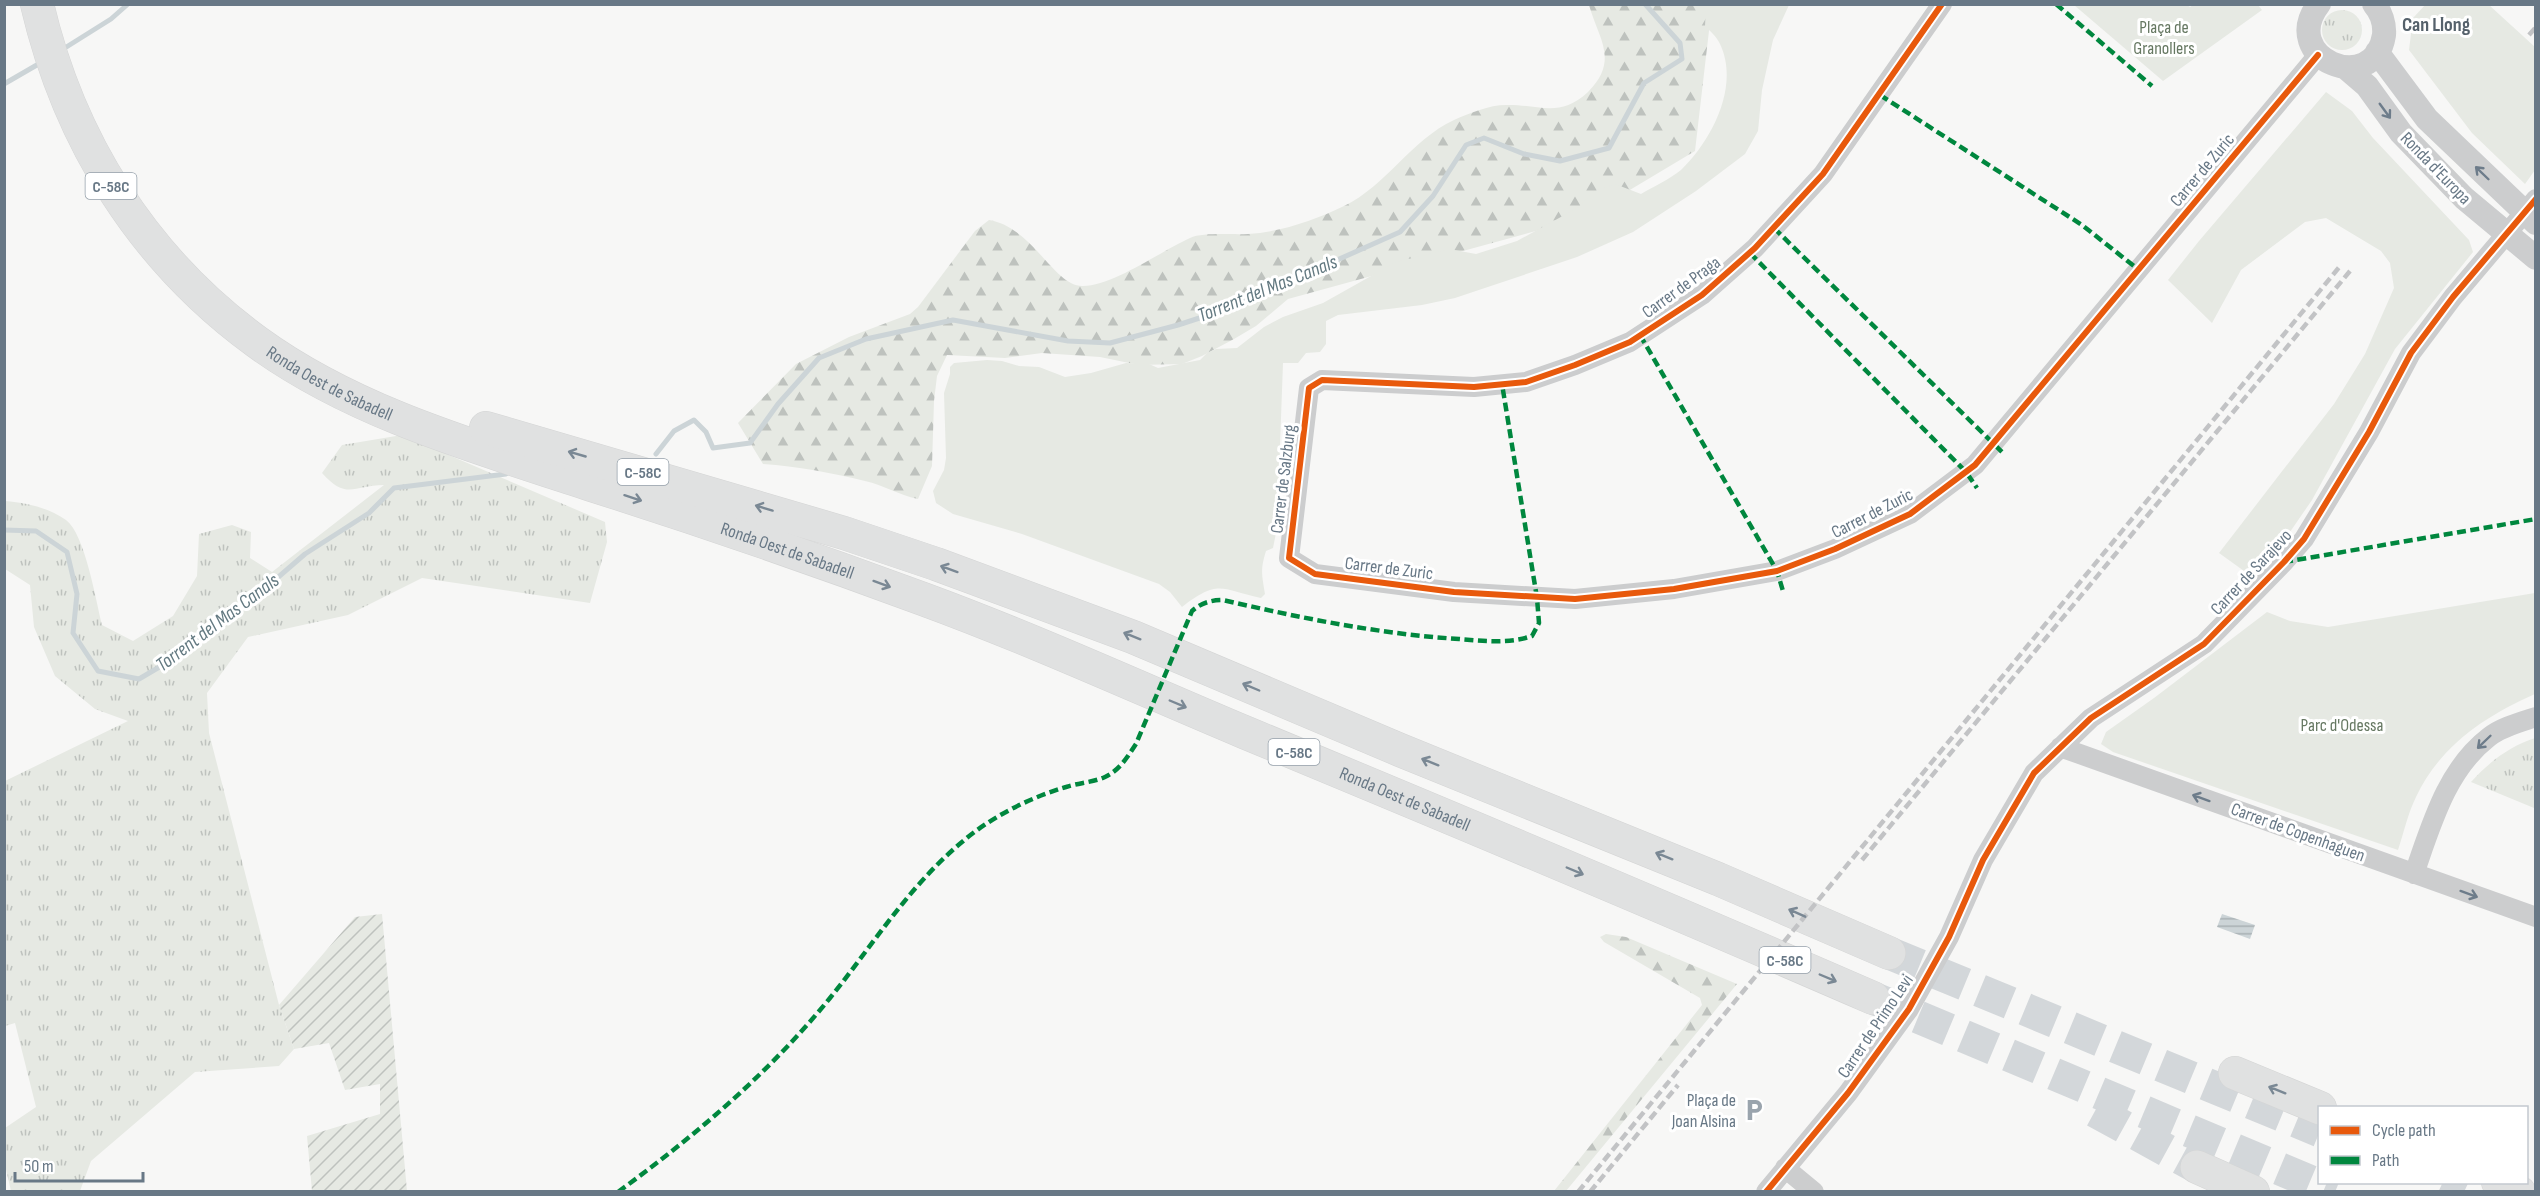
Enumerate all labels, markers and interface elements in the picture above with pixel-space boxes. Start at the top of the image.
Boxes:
district label: Can Llong [2402,13,2471,37]
park label: Plaça de Granollers [2133,17,2195,59]
one-way arrow [2379,103,2391,119]
street label: Ronda d'Europa [2396,128,2475,209]
street label: Carrer de Zuric [2166,130,2239,211]
one-way arrow [2474,165,2489,180]
road number: C-58C [86,173,136,199]
water label: Torrent del Mas Canals [1194,250,1341,328]
street label: Carrer de Praga [1638,252,1725,323]
street label: Ronda Oest de Sabadell [262,342,396,426]
street label: Carrer de Salzburg [1266,423,1301,535]
one-way arrow [568,448,587,459]
road number: C-58C [618,459,668,485]
street label: Carrer de Zuric [1828,484,1917,543]
one-way arrow [623,493,642,504]
one-way arrow [755,502,774,513]
street label: Ronda Oest de Sabadell [718,518,857,584]
street label: Carrer de Sarajevo [2206,525,2296,619]
street label: Carrer de Zuric [1344,553,1434,584]
one-way arrow [941,562,959,573]
water label: Torrent del Mas Canals [151,569,284,677]
one-way arrow [872,580,891,591]
one-way arrow [1123,630,1142,641]
one-way arrow [1242,681,1260,692]
one-way arrow [1168,699,1186,710]
park label: Parc d'Odessa [2301,715,2383,736]
one-way arrow [2476,735,2491,749]
road number: C-58C [1268,739,1320,765]
one-way arrow [1422,756,1440,767]
street label: Ronda Oest de Sabadell [1336,763,1473,836]
one-way arrow [2192,791,2211,802]
street label: Carrer de Copenhaguen [2228,798,2368,866]
one-way arrow [1655,850,1673,861]
one-way arrow [1566,866,1584,877]
one-way arrow [2459,889,2478,900]
one-way arrow [1788,907,1806,918]
road number: C-58C [1760,947,1810,973]
street label: Carrer de Primo Levi [1833,971,1918,1082]
one-way arrow [1818,973,1837,984]
one-way arrow [2268,1084,2287,1095]
place label: Plaça de Joan Alsina [1671,1090,1736,1132]
parking icon: Plaça de Joan Alsina [1741,1097,1767,1123]
legend [2318,1106,2528,1184]
text: Cycle path [2372,1120,2436,1141]
scale bar [15,1145,142,1183]
text: Path [2372,1150,2400,1171]
text: 50 m [24,1156,54,1177]

